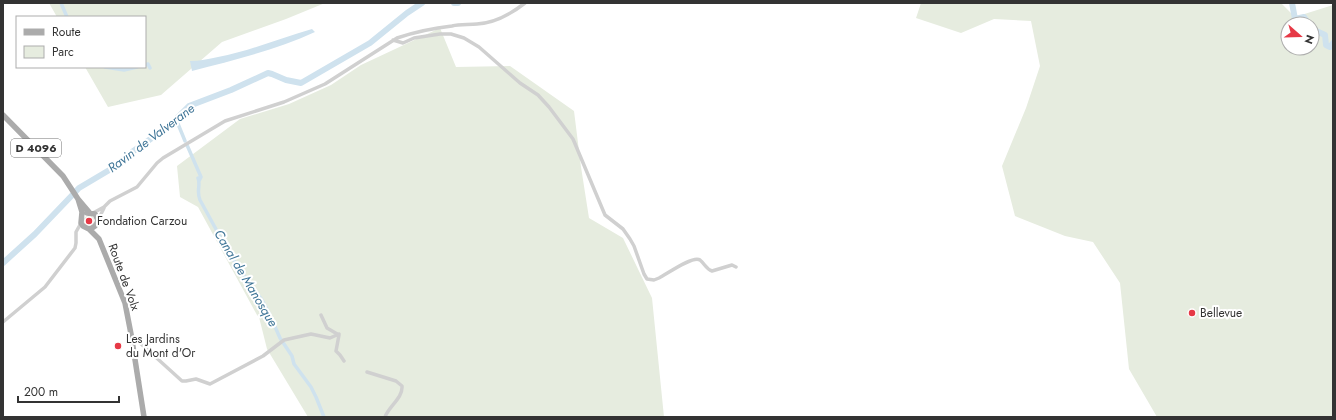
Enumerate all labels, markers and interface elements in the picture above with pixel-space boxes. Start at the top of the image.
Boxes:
legend [16,16,146,68]
north arrow [1280,16,1320,56]
text: Route [52,23,81,41]
text: N [1300,33,1318,46]
text: Parc [52,43,74,61]
water label: Ravin de Valverane [103,99,199,177]
road number: D 4096 [11,139,61,157]
place label: Fondation Carzou [97,212,187,230]
marker: Fondation Carzou [84,216,94,226]
water label: Canal de Manosque [209,226,283,331]
street label: Route de Volx [104,241,145,314]
place label: Bellevue [1200,304,1242,322]
marker: Bellevue [1187,308,1197,318]
place label: Les Jardins du Mont d'Or [126,330,196,362]
marker: Les Jardins du Mont d'Or [113,341,123,351]
scale bar [18,378,119,404]
text: 200 m [24,383,58,401]

